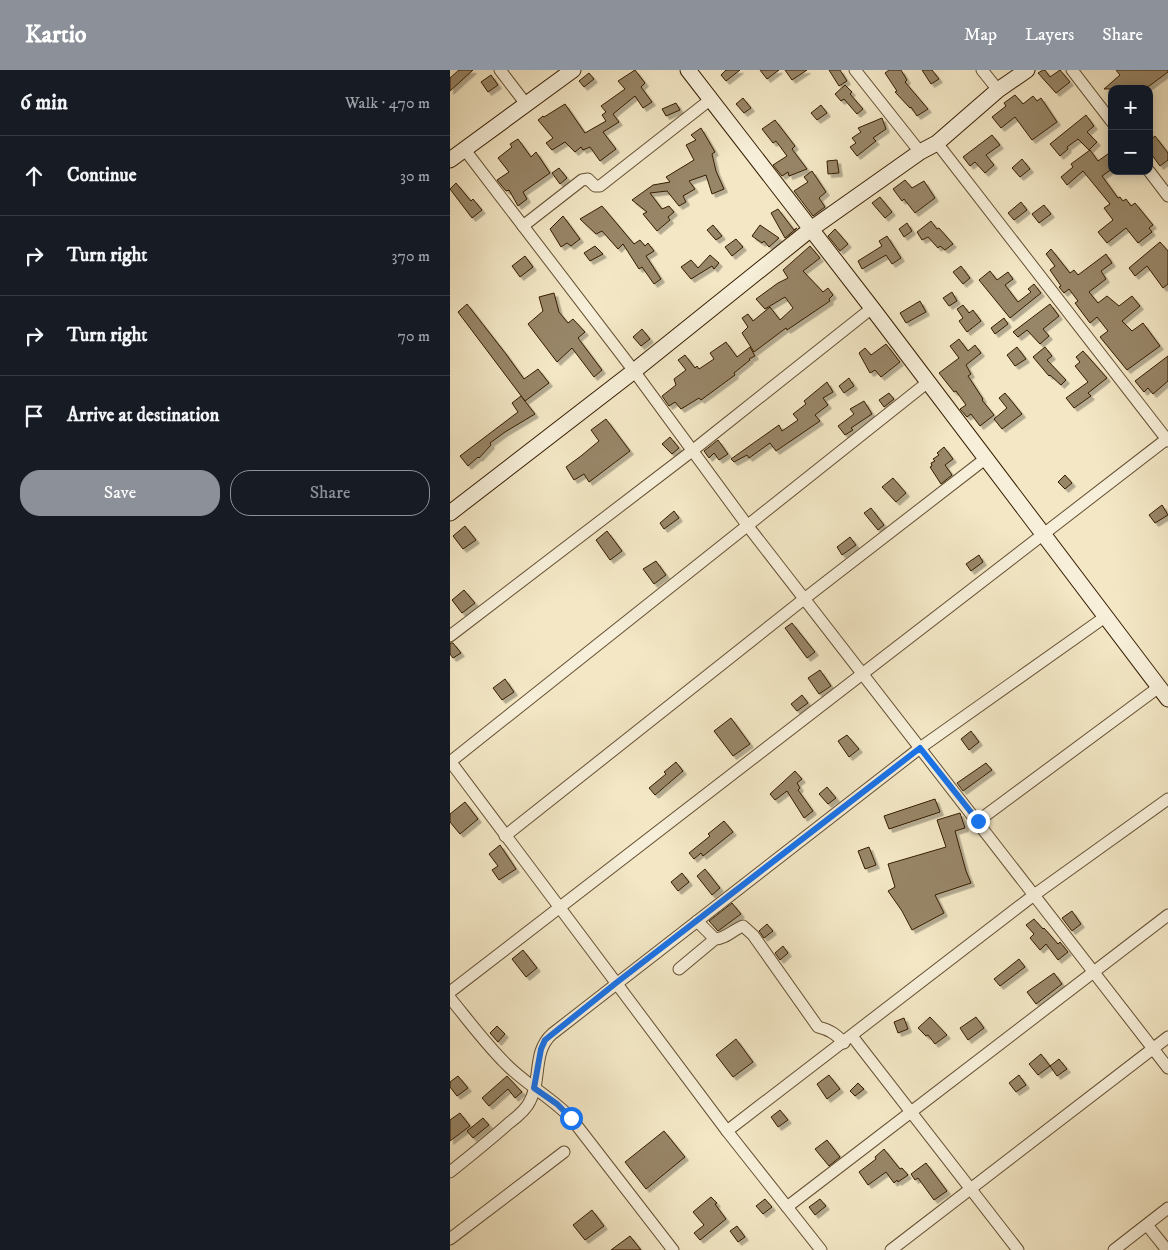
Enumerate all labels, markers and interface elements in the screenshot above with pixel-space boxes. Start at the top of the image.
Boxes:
text: Kartio [25,20,87,50]
text: Map [964,24,997,46]
text: Layers [1025,24,1074,46]
text: Share [1102,24,1143,46]
map controls [1108,85,1153,175]
button: + [1108,85,1153,130]
text: 6 min [20,90,68,116]
text: Walk · 470 m [345,93,430,113]
button: − [1108,130,1153,175]
icon: ahead [20,162,48,190]
text: Continue [67,164,137,187]
text: 30 m [400,166,430,186]
icon: right [20,242,48,270]
text: Turn right [67,244,147,267]
text: 370 m [392,246,430,266]
icon: right [20,322,48,350]
text: Turn right [67,324,147,347]
text: 70 m [398,326,430,346]
icon: arrive [20,402,48,430]
text: Arrive at destination [67,404,219,427]
button: Save [20,470,220,516]
button: Share [230,470,430,516]
route end [967,810,990,833]
route start [560,1107,583,1130]

